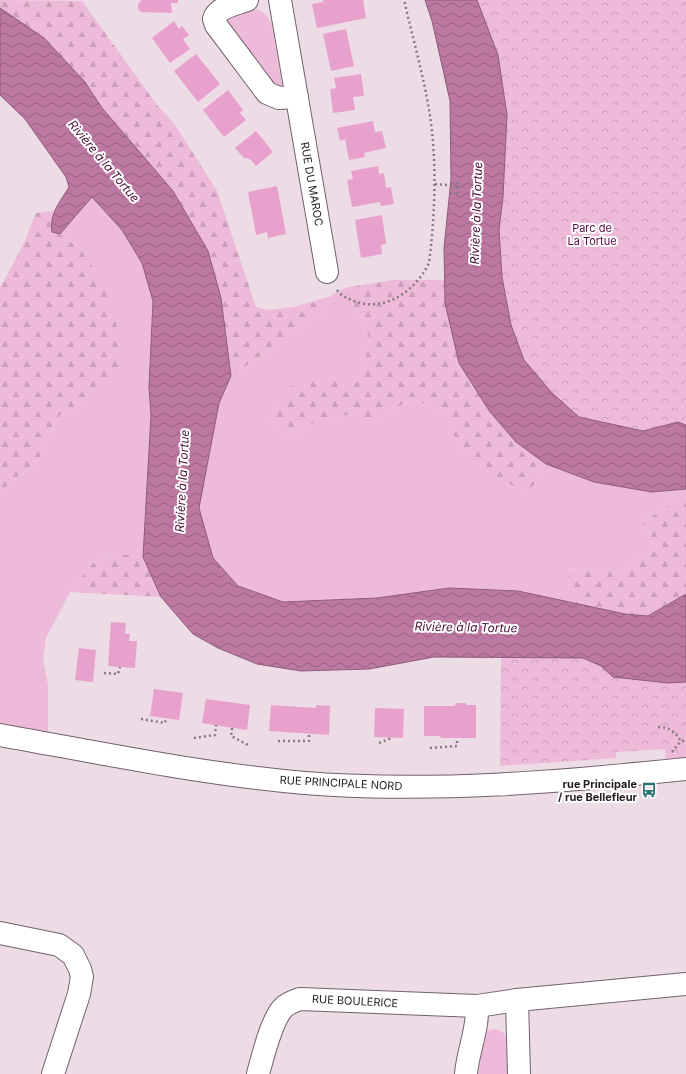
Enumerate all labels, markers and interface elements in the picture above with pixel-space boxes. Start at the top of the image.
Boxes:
water label: Rivière à la Tortue [65,117,143,205]
street label: RUE DU MAROC [298,141,326,227]
water label: Rivière à la Tortue [467,161,485,265]
park label: Parc de La Tortue [567,221,617,248]
water label: Rivière à la Tortue [172,429,192,533]
water label: Rivière à la Tortue [414,619,518,635]
street label: RUE PRINCIPALE NORD [279,773,403,793]
place label: rue Principale / rue Bellefleur [558,777,638,804]
bus stop icon: rue Principale / rue Bellefleur [640,781,658,799]
street label: RUE BOULERICE [312,992,398,1010]

